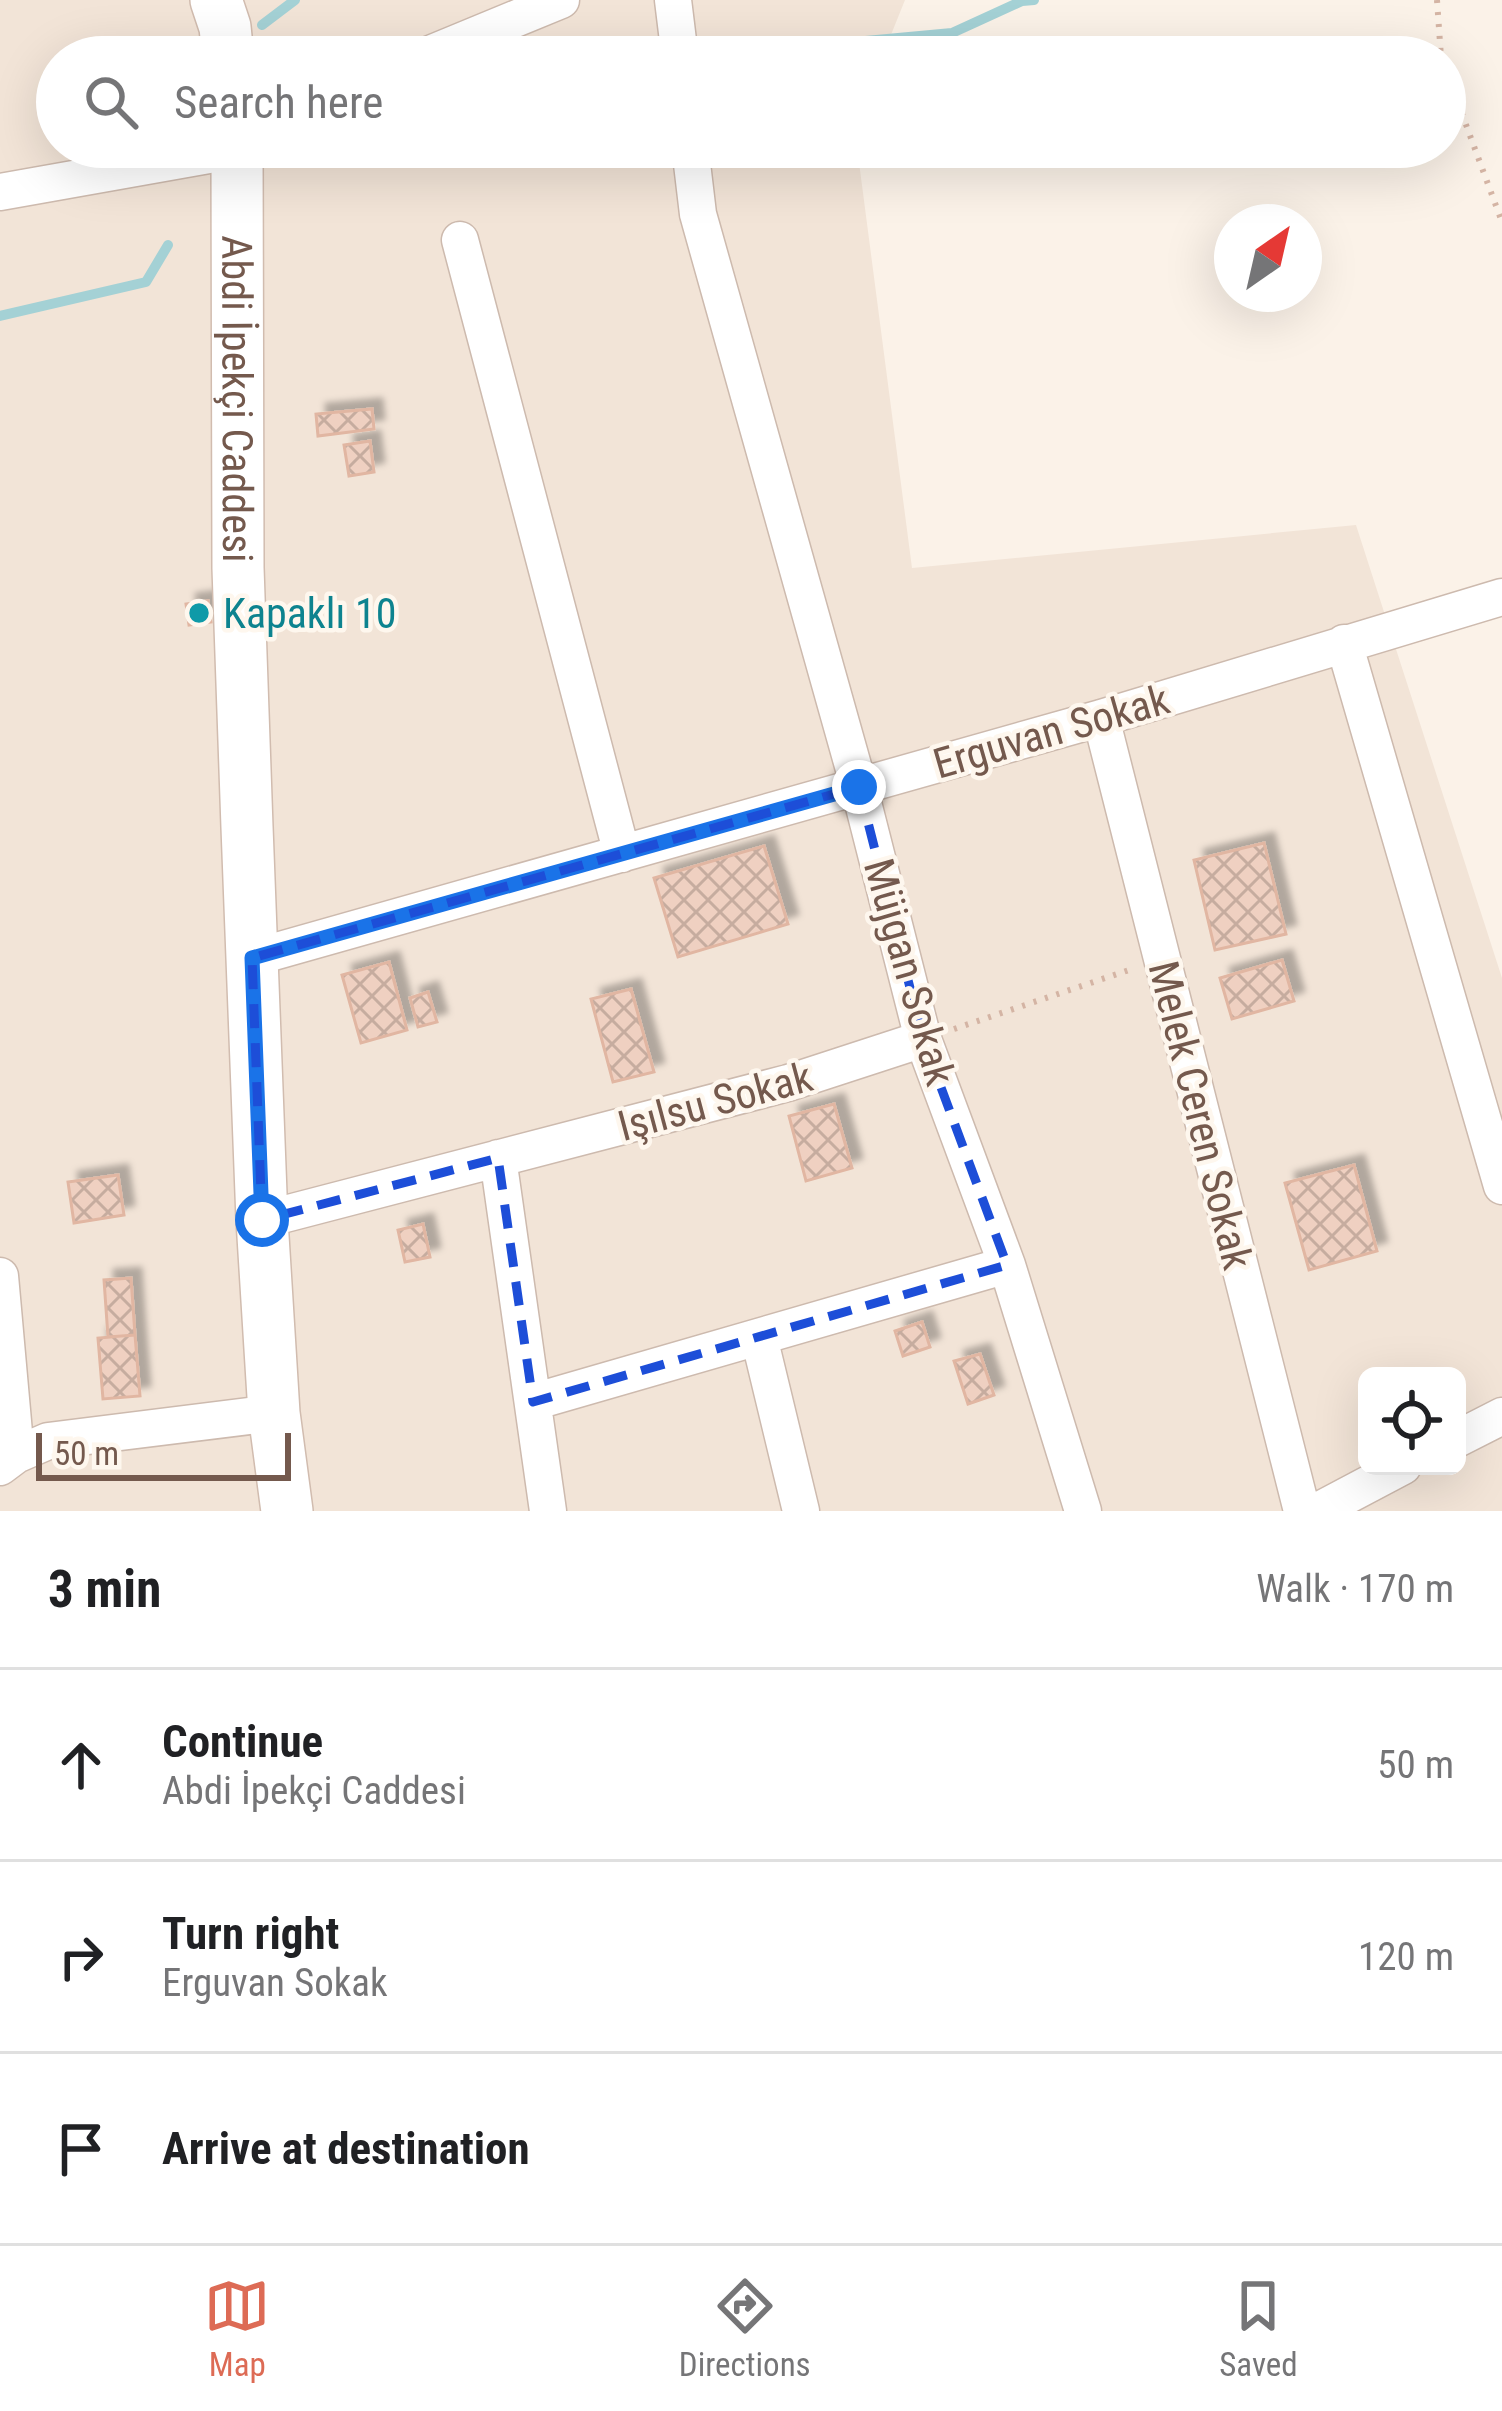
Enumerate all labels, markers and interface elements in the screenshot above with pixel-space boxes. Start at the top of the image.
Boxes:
search box [36,36,1466,168]
icon: search [78,69,144,135]
text: Search here [174,76,383,129]
north arrow [1214,204,1322,312]
street label: Abdi İpekçi Caddesi [212,235,262,563]
place label: Kapaklı 10 [223,589,396,638]
marker: Kapaklı 10 [186,600,212,626]
street label: Erguvan Sokak [928,674,1175,789]
route end [832,760,886,814]
street label: Müjgan Sokak [854,853,965,1091]
street label: Melek Ceren Sokak [1139,956,1262,1274]
street label: Işılsu Sokak [613,1052,818,1151]
route start [235,1193,289,1247]
map controls [1358,1367,1466,1475]
button: locate [1358,1367,1466,1475]
scale bar [36,1427,291,1480]
text: 50 m [54,1434,119,1473]
text: 3 min [48,1560,161,1619]
text: Walk · 170 m [1256,1566,1454,1612]
text: Continue [162,1715,323,1768]
icon: ahead [48,1732,114,1798]
text: 50 m [1377,1742,1454,1788]
text: Abdi İpekçi Caddesi [162,1768,466,1814]
text: Turn right [162,1907,339,1960]
icon: right [48,1924,114,1990]
text: 120 m [1358,1934,1454,1980]
text: Erguvan Sokak [162,1960,388,2006]
icon: arrive [48,2116,114,2182]
text: Arrive at destination [162,2122,530,2175]
tab: Map [204,2273,270,2384]
tab: Directions [679,2273,811,2384]
tab: Saved [1219,2273,1298,2384]

